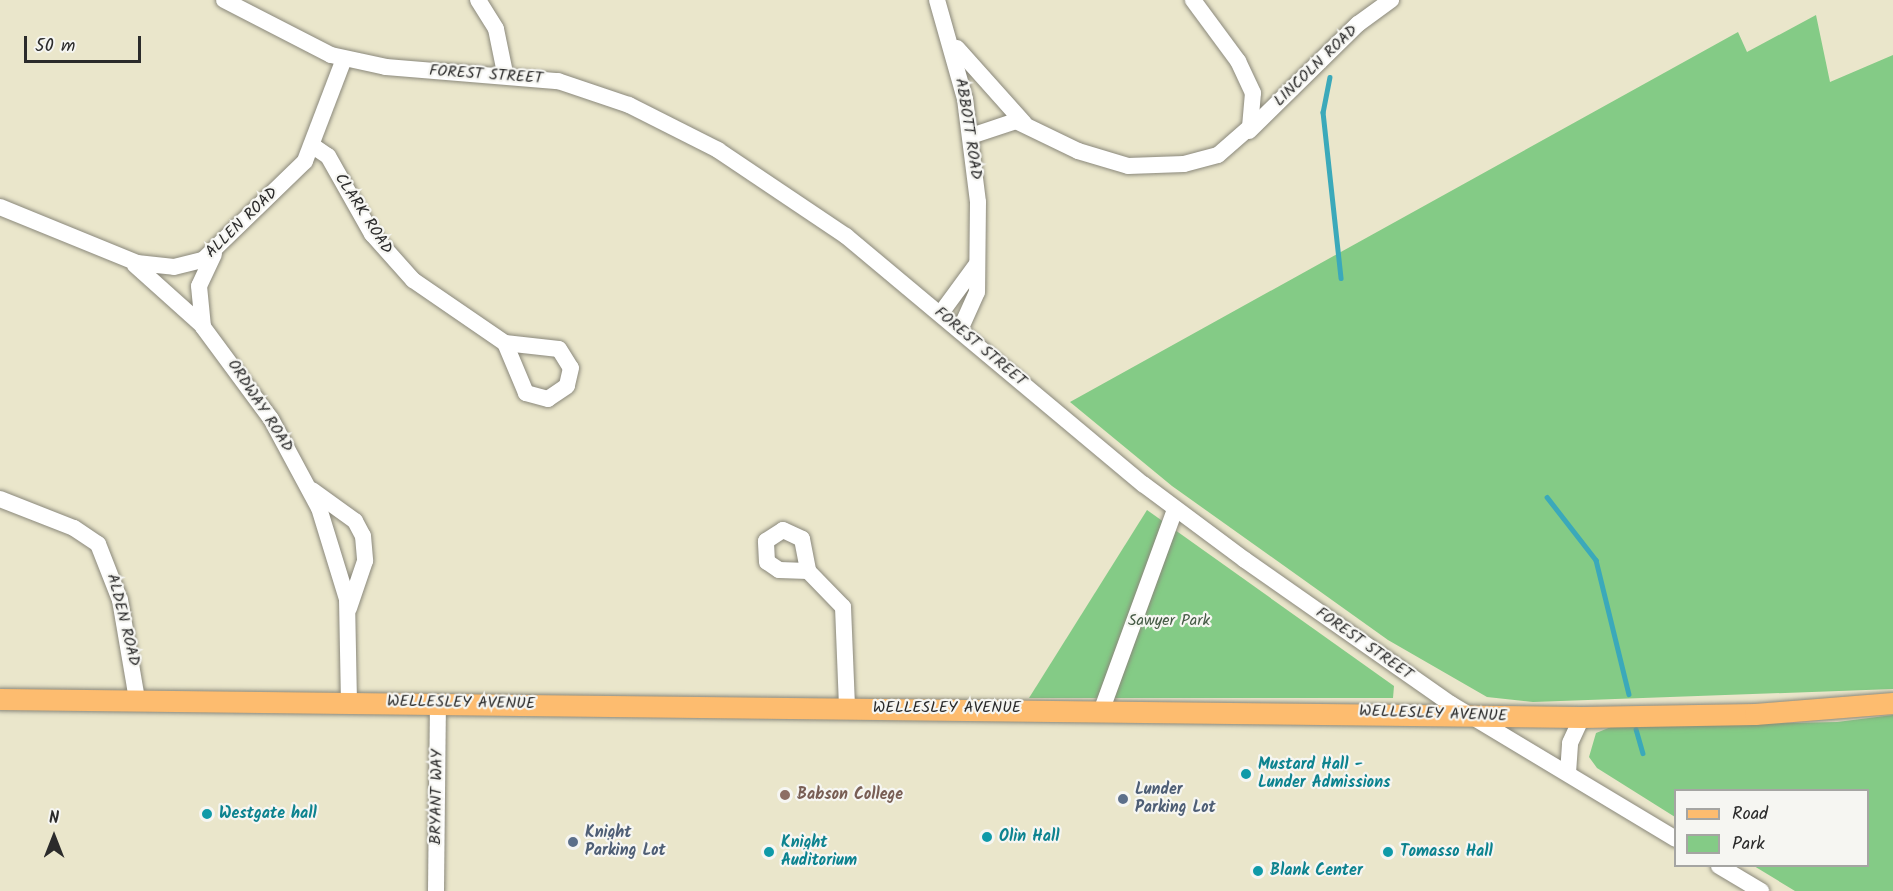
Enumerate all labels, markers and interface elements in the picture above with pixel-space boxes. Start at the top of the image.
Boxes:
street label: LINCOLN ROAD [1270,21,1362,111]
scale bar [27,24,144,62]
text: 50 m [35,32,75,61]
street label: FOREST STREET [428,61,544,89]
street label: ABBOTT ROAD [950,77,986,181]
street label: CLARK ROAD [330,170,396,258]
street label: ALLEN ROAD [202,184,282,262]
street label: FOREST STREET [930,303,1030,391]
street label: ORDWAY ROAD [223,356,297,456]
street label: ALDEN ROAD [102,572,144,668]
street label: FOREST STREET [1312,603,1416,685]
park label: Sawyer Park [1128,611,1210,631]
street label: WELLESLEY AVENUE [387,692,535,714]
street label: WELLESLEY AVENUE [873,698,1021,718]
street label: WELLESLEY AVENUE [1359,702,1507,726]
street label: BRYANT WAY [427,749,447,845]
place label: Mustard Hall - Lunder Admissions [1258,755,1390,793]
marker: Mustard Hall - Lunder Admissions [1239,767,1253,781]
place label: Lunder Parking Lot [1135,780,1216,818]
place label: Babson College [797,785,903,805]
marker: Babson College [778,788,792,802]
legend [1674,789,1869,867]
marker: Lunder Parking Lot [1116,792,1130,806]
text: Road [1732,800,1768,829]
place label: Westgate hall [219,804,317,824]
text: N [49,806,59,831]
north arrow [24,807,84,867]
marker: Westgate hall [200,807,214,821]
place label: Knight Parking Lot [585,823,666,861]
place label: Olin Hall [999,827,1059,847]
marker: Olin Hall [980,830,994,844]
text: Park [1732,830,1765,859]
place label: Knight Auditorium [781,833,857,871]
marker: Knight Parking Lot [566,835,580,849]
place label: Tomasso Hall [1400,842,1493,862]
marker: Knight Auditorium [762,845,776,859]
marker: Tomasso Hall [1381,845,1395,859]
place label: Blank Center [1270,861,1363,881]
marker: Blank Center [1251,864,1265,878]

